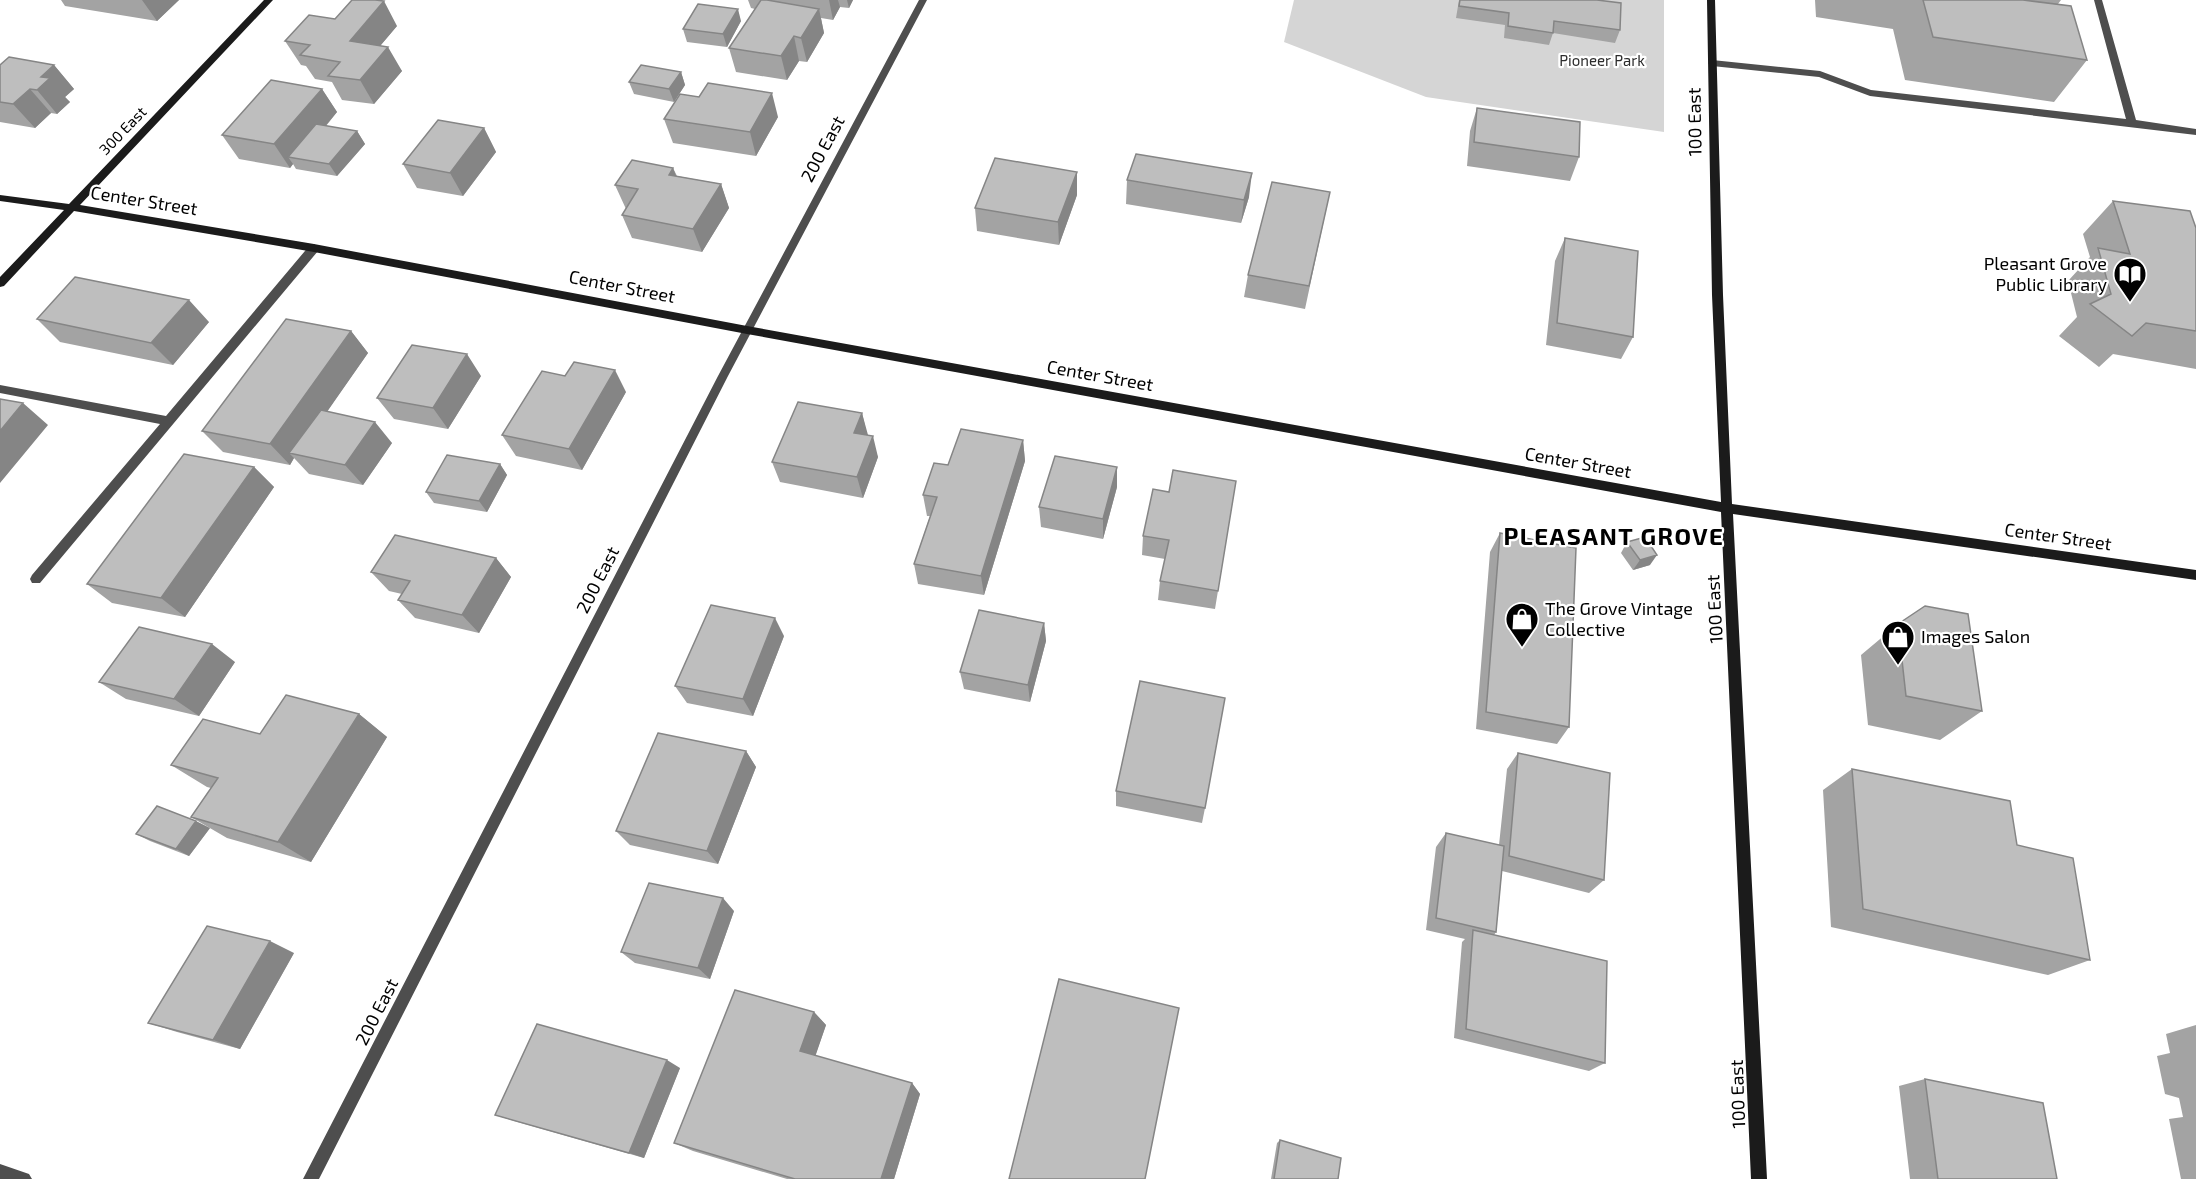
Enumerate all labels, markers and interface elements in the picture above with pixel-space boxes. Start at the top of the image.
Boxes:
park label: Pioneer Park [1559,51,1645,69]
street label: 100 East [1682,87,1706,157]
street label: 300 East [95,102,150,158]
street label: 200 East [796,112,849,185]
street label: Center Street [89,181,199,219]
place label: Pleasant Grove Public Library [1984,252,2107,295]
library icon: Pleasant Grove Public Library [2112,256,2148,303]
street label: Center Street [567,265,677,307]
street label: Center Street [1045,355,1155,395]
street label: Center Street [1523,442,1633,482]
street label: Center Street [2003,518,2113,554]
district label: PLEASANT GROVE [1504,521,1724,550]
street label: 200 East [571,542,623,617]
street label: 100 East [1701,574,1727,644]
place label: The Grove Vintage Collective [1545,597,1693,640]
shop icon: The Grove Vintage Collective [1504,601,1540,648]
shop icon: Images Salon [1880,619,1916,666]
place label: Images Salon [1921,625,2030,647]
street label: 200 East [350,974,402,1049]
street label: 100 East [1725,1059,1749,1129]

